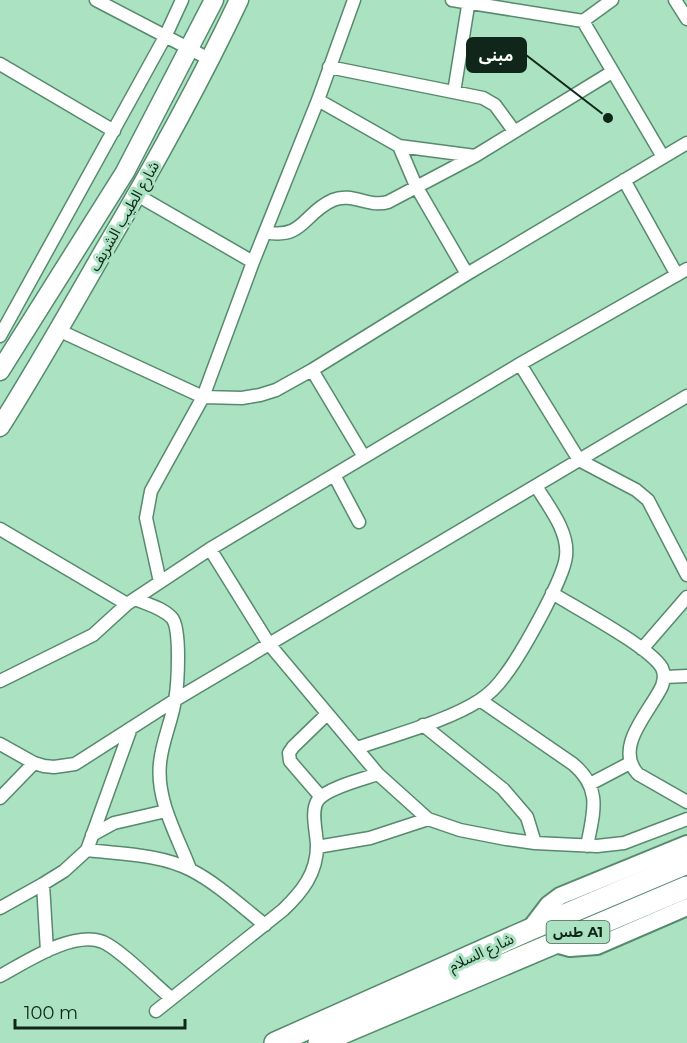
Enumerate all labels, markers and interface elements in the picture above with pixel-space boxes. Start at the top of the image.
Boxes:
callout: مبنى [467,38,526,72]
text: مبنى [479,46,513,65]
street label: شارع الطيب الشريف [85,157,166,276]
road number: طس A1 [546,921,610,943]
street label: شارع السلام [445,929,518,978]
scale bar [15,992,184,1030]
text: 100 m [24,1002,78,1024]

